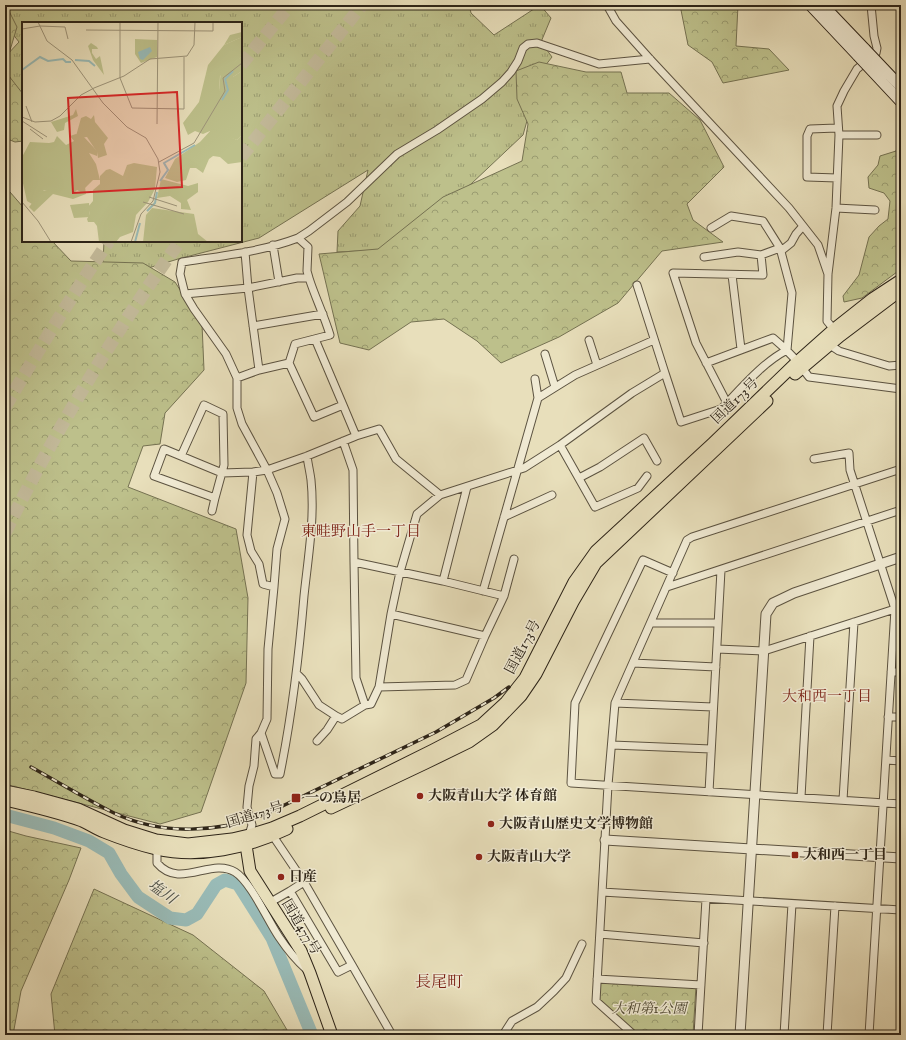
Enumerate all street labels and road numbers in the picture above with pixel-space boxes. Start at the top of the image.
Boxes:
street label: 国道173号 [708,374,762,428]
street label: 国道173号 [501,617,545,677]
street label: 国道173号 [224,798,286,832]
street label: 国道477号 [277,896,325,958]

